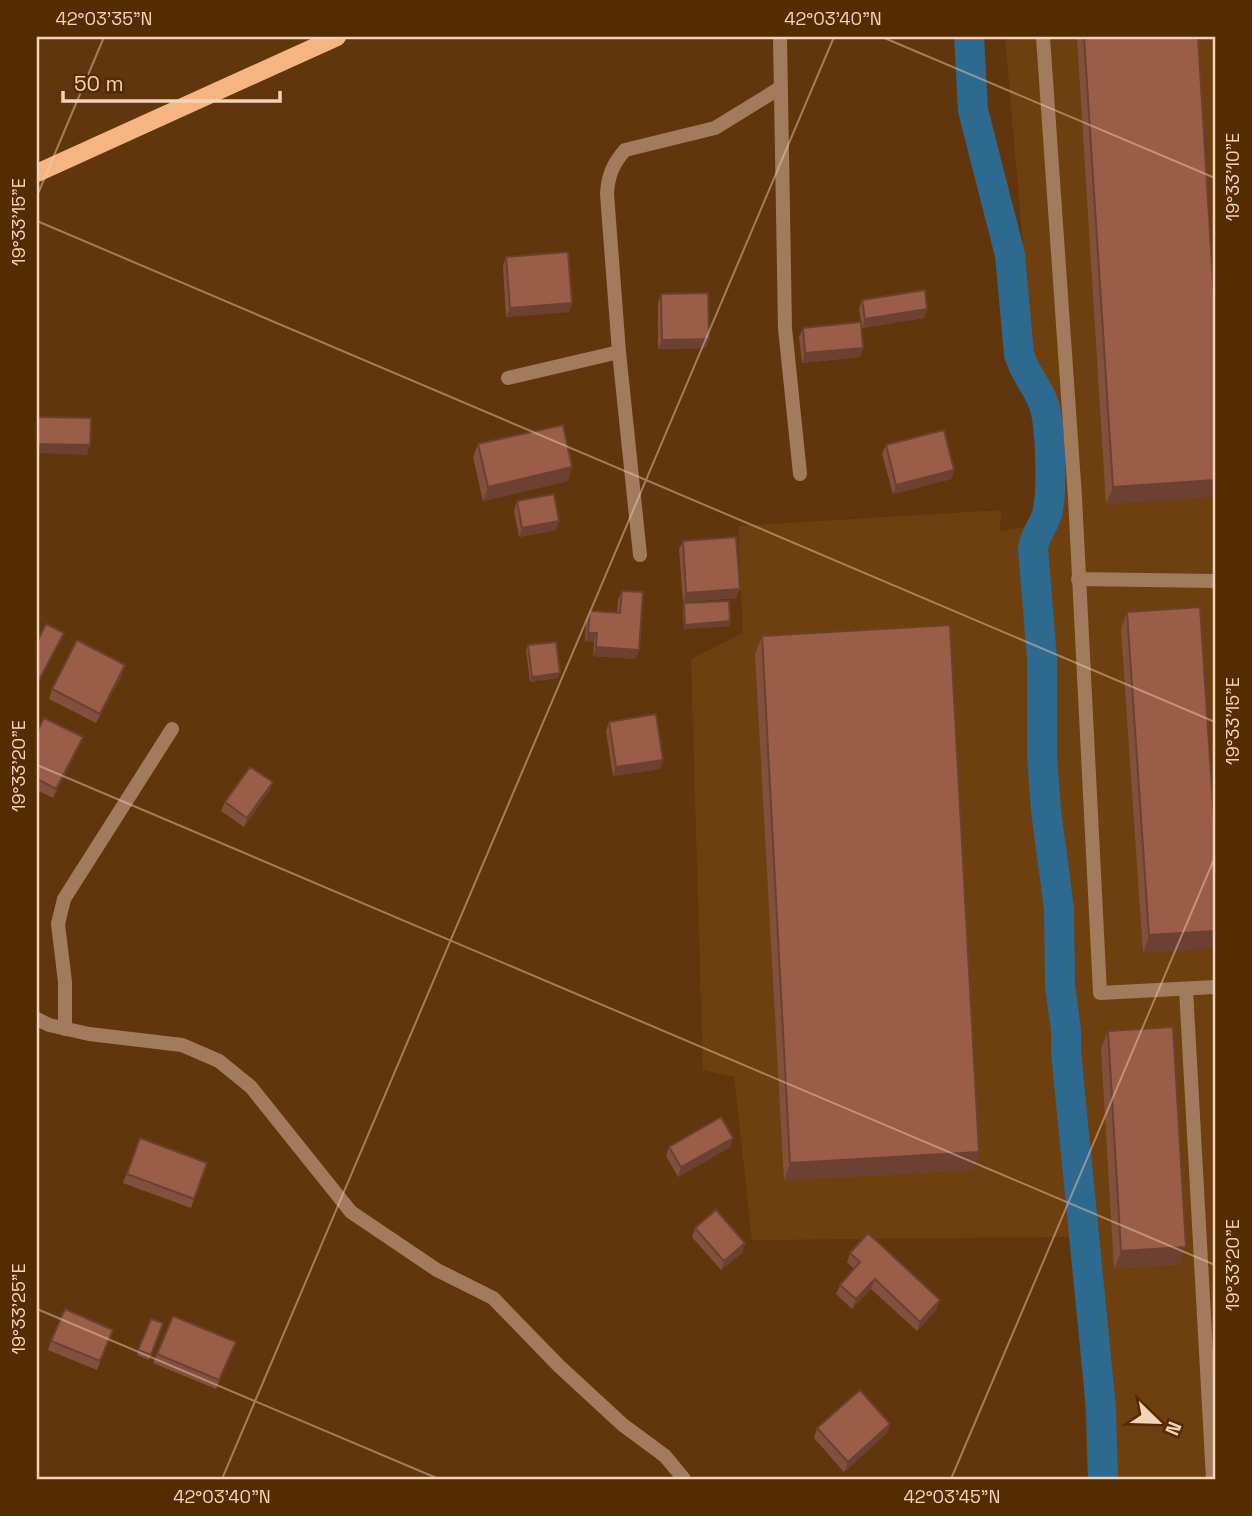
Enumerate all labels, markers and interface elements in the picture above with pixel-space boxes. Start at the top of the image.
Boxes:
text: 42°03'35"N [55,7,153,30]
text: 42°03'40"N [784,7,882,30]
scale bar [63,60,280,104]
text: 50 m [74,70,124,97]
text: 19°33'10"E [1221,133,1244,221]
text: 19°33'15"E [7,178,30,266]
text: 19°33'15"E [1221,677,1244,765]
text: 19°33'20"E [7,720,30,812]
text: 19°33'20"E [1221,1219,1244,1311]
text: 19°33'25"E [7,1263,30,1355]
north arrow [1122,1386,1192,1456]
text: N [1159,1418,1187,1439]
text: 42°03'40"N [173,1485,271,1508]
text: 42°03'45"N [904,1485,1000,1508]

